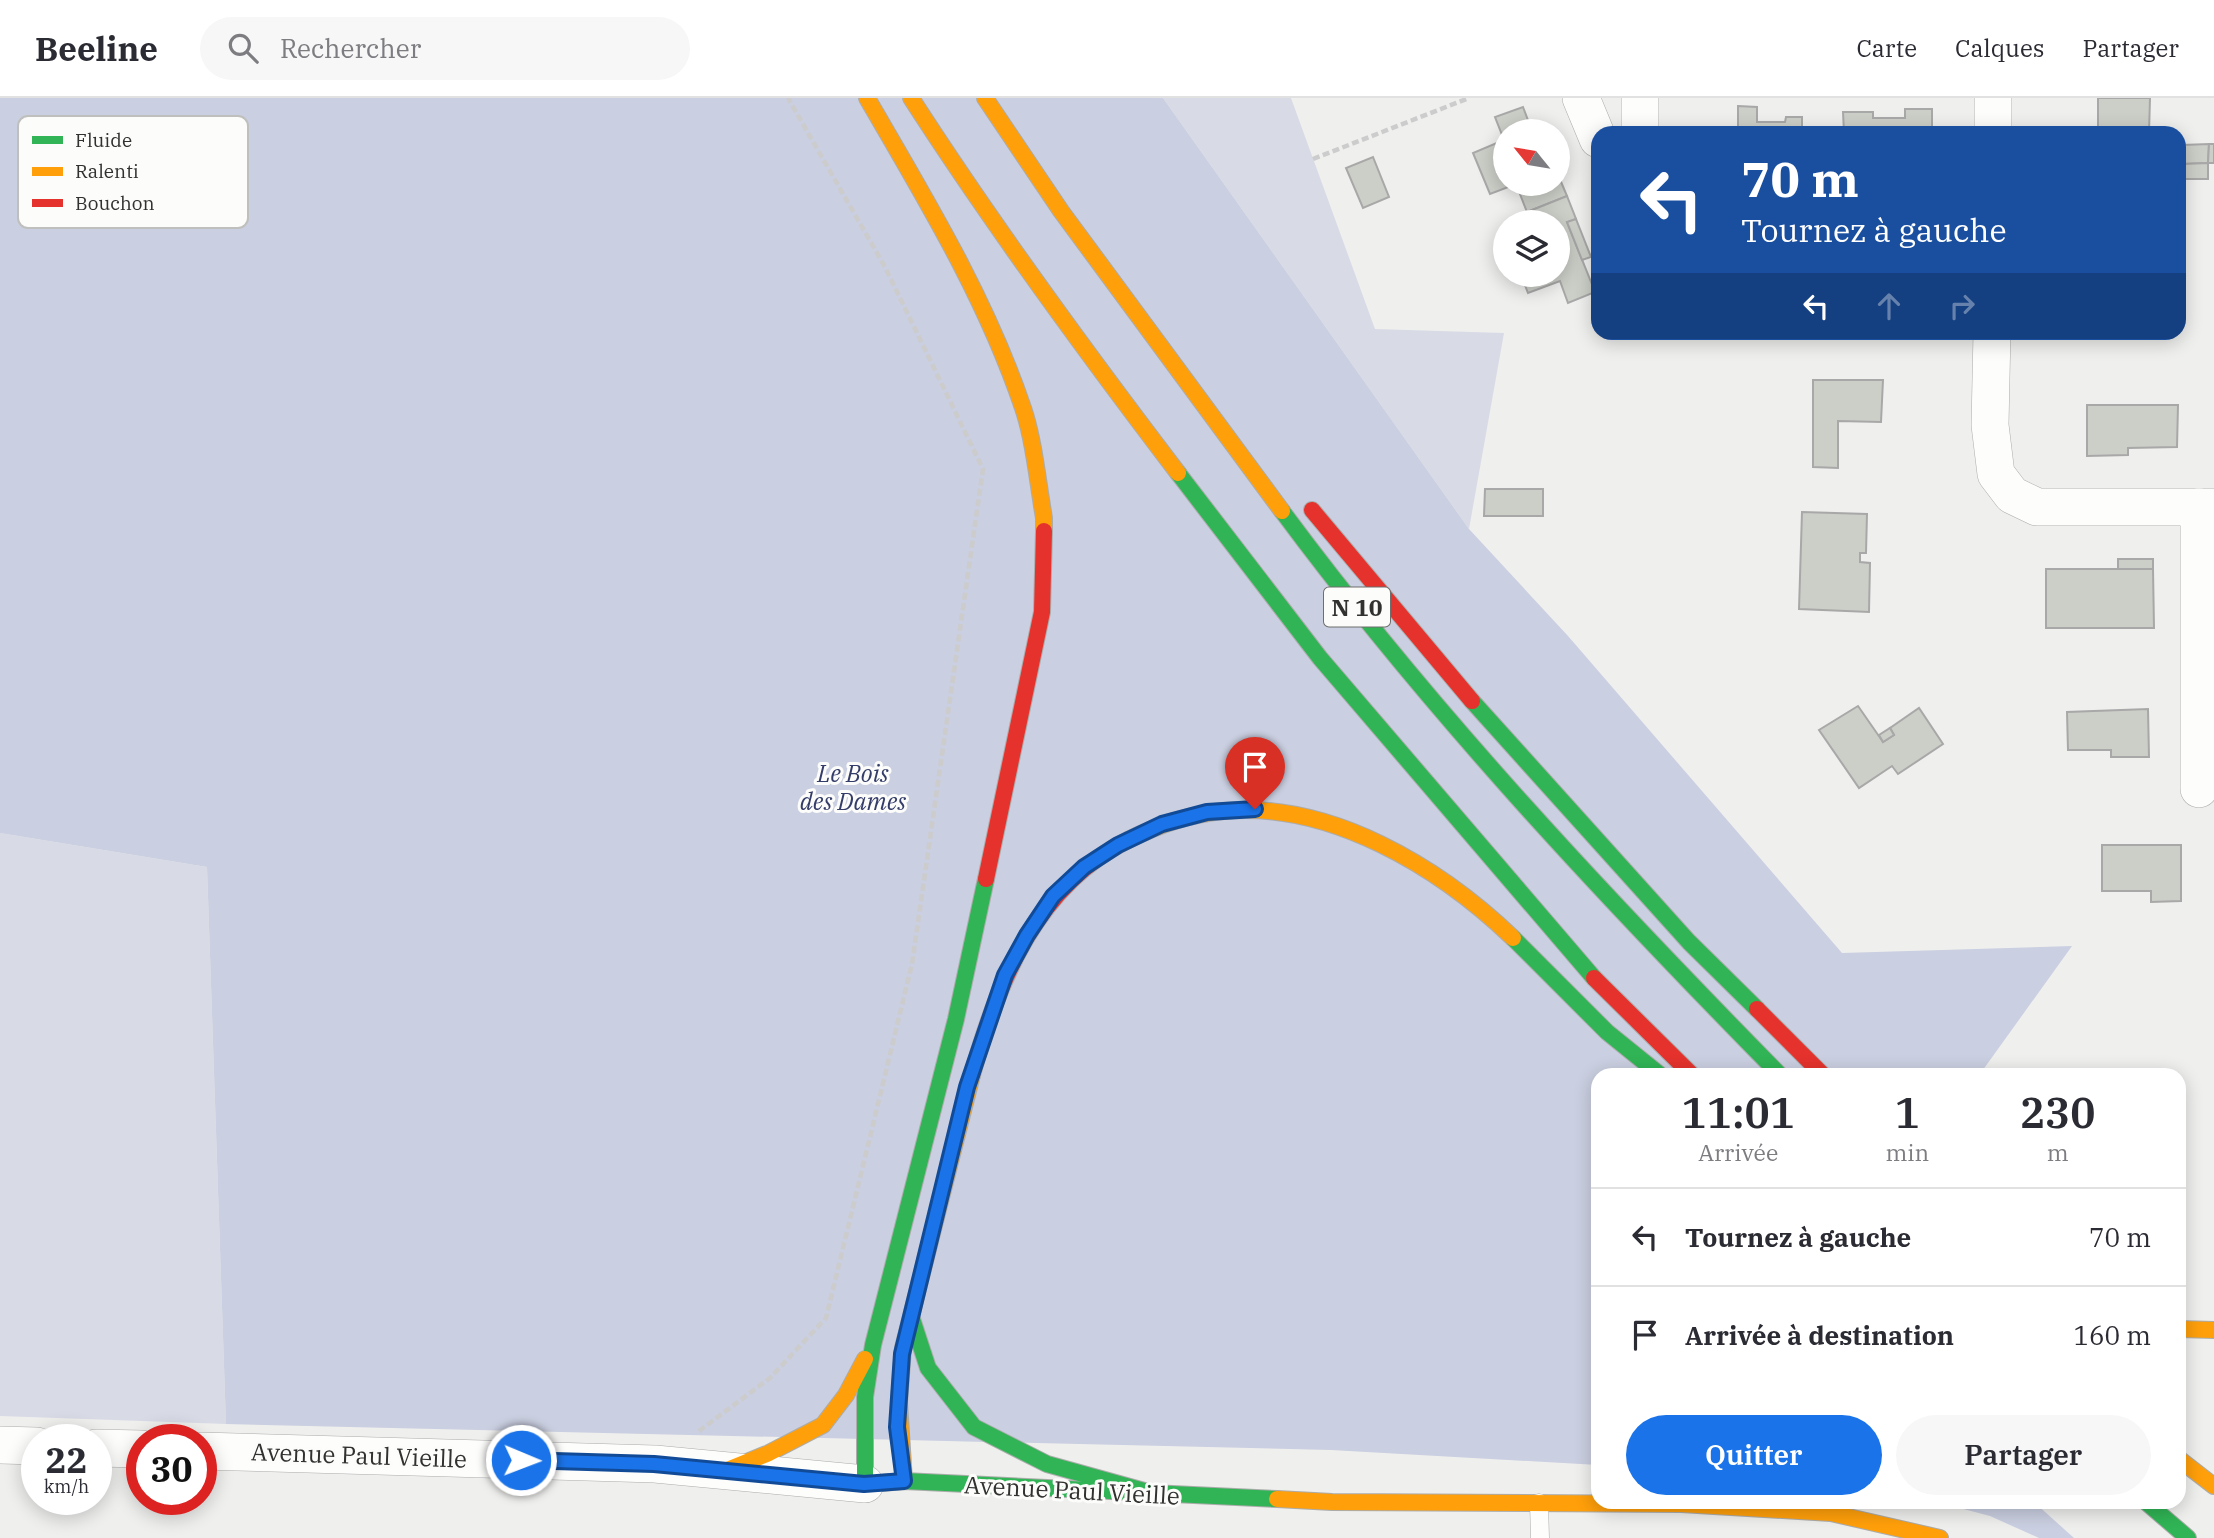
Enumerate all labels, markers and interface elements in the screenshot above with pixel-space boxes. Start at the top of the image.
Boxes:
search box [200,17,690,80]
text: Beeline [35,27,158,70]
icon: search [224,29,262,67]
text: Rechercher [280,31,421,65]
text: Carte [1856,32,1917,64]
text: Calques [1955,32,2045,64]
text: Partager [2083,32,2179,64]
legend [18,116,248,228]
north arrow [1493,119,1570,196]
map controls [1493,119,1570,287]
text: Fluide [75,128,132,152]
text: 70 m [1741,147,1859,210]
icon: left [1626,154,1717,245]
text: Ralenti [75,159,139,183]
text: Bouchon [75,191,155,215]
text: Tournez à gauche [1741,209,2007,251]
button: layers [1493,210,1570,287]
icon: left [1797,287,1835,325]
icon: ahead [1870,287,1908,325]
icon: right [1943,287,1981,325]
road number: N 10 [1324,587,1390,626]
pin [1225,737,1285,809]
icon: arrive [1236,748,1274,786]
park label: Le Bois des Dames [800,757,906,817]
text: 11:01 [1682,1085,1795,1140]
text: 1 [1895,1085,1920,1140]
text: 230 [2020,1085,2095,1140]
text: Arrivée [1698,1137,1778,1167]
text: min [1885,1137,1929,1167]
text: m [2047,1137,2069,1167]
icon: left [1626,1218,1664,1256]
text: Tournez à gauche [1685,1220,1911,1254]
text: 70 m [2089,1220,2151,1254]
icon: arrive [1626,1316,1664,1354]
text: Arrivée à destination [1685,1318,1954,1352]
text: 160 m [2073,1318,2151,1352]
button: Quitter [1626,1415,1882,1495]
button: Partager [1896,1415,2151,1495]
position arrow [484,1423,558,1497]
speed limit sign: 30 [126,1424,217,1515]
street label: Avenue Paul Vieille [251,1435,467,1475]
text: 22 [45,1437,88,1483]
street label: Avenue Paul Vieille [963,1468,1181,1512]
text: km/h [44,1475,89,1498]

